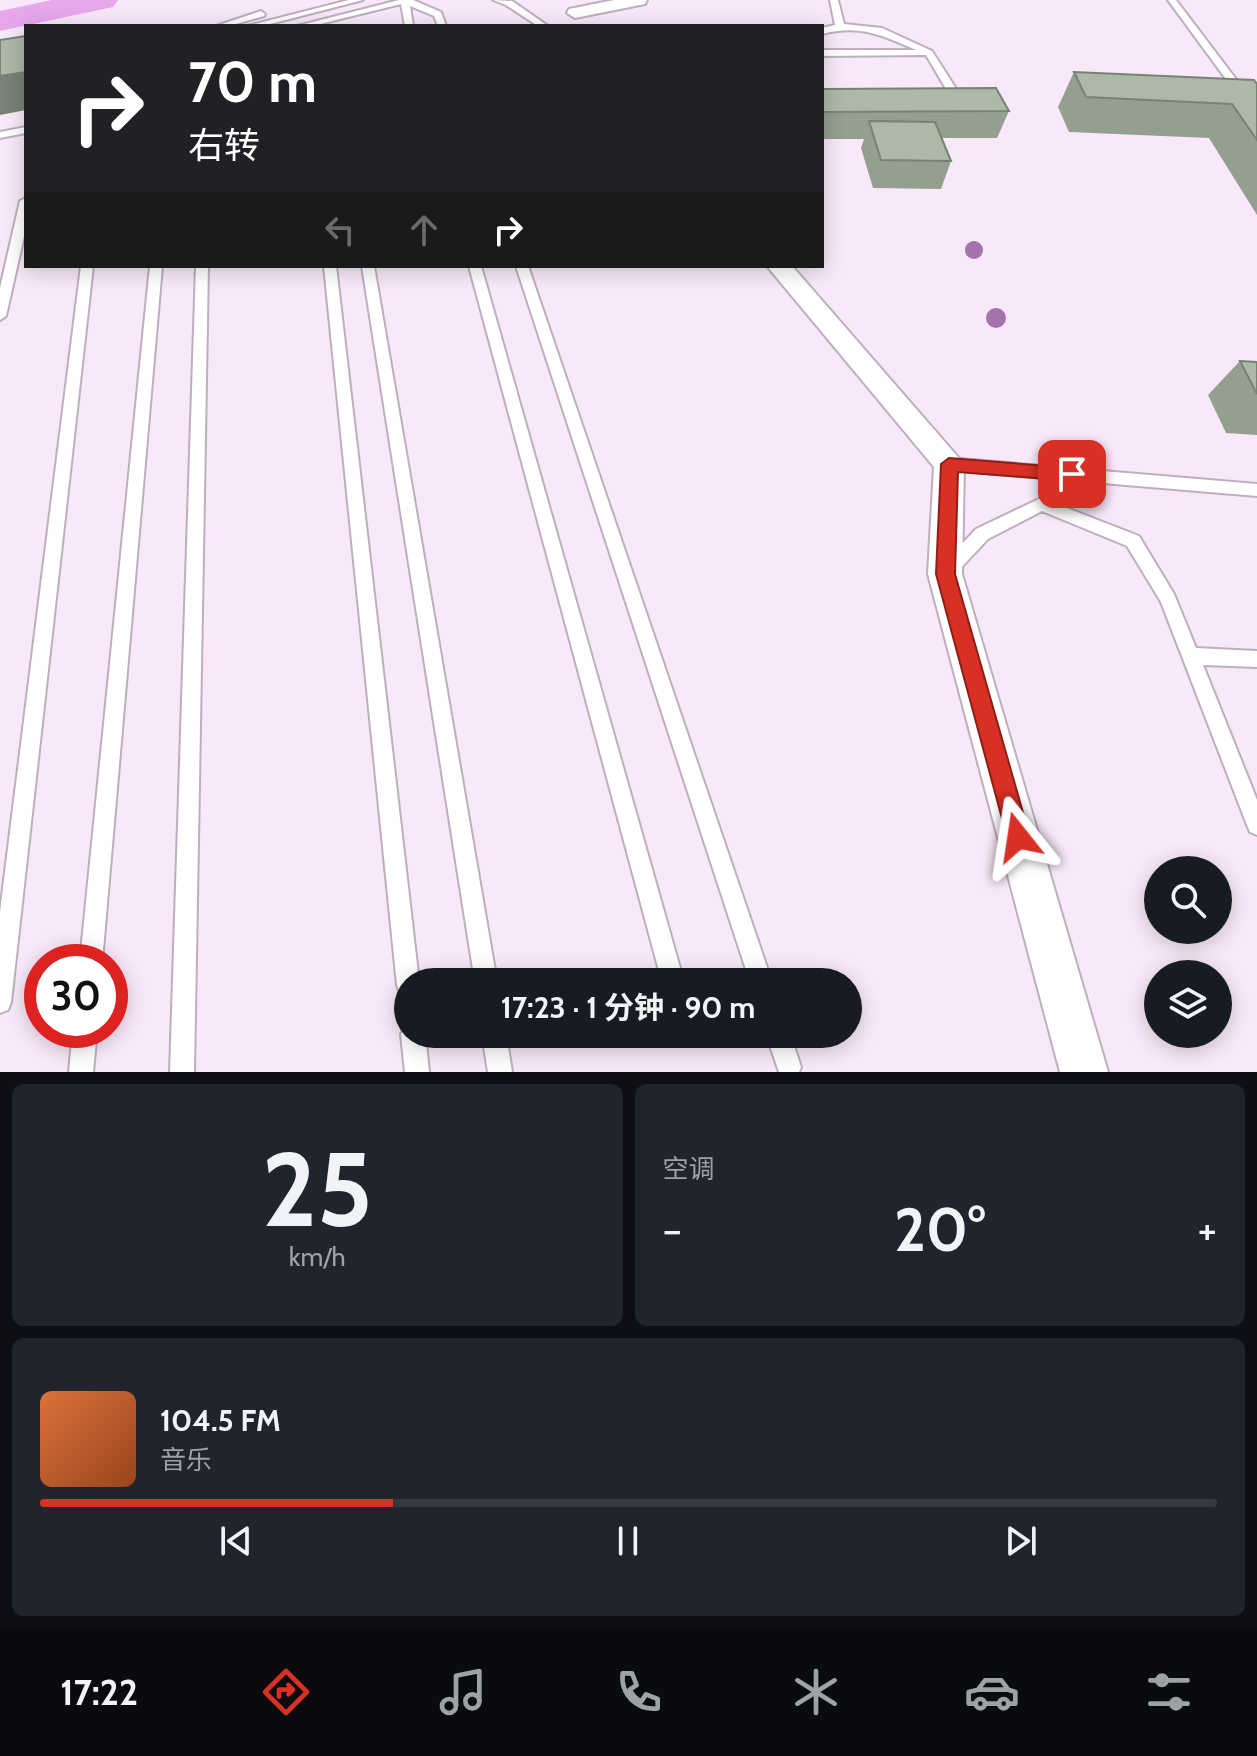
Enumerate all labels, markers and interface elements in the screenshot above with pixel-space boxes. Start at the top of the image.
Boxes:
text: 70 m [188,48,317,116]
icon: right [56,56,160,160]
text: 右转 [188,123,260,167]
icon: left [318,208,362,252]
icon: ahead [402,208,446,252]
icon: right [486,208,530,252]
pin [1038,440,1106,508]
icon: arrive [1050,452,1094,496]
position arrow [976,795,1060,879]
map controls [1144,856,1232,1048]
button: search [1144,856,1232,944]
speed limit sign: 30 [24,944,128,1048]
button: layers [1144,960,1232,1048]
text: 17:23 · 1 分钟 · 90 m [501,989,755,1026]
text: 25 [262,1126,373,1252]
text: 空调 [663,1153,715,1185]
text: 20° [894,1193,985,1266]
text: − [663,1203,682,1256]
text: + [1198,1203,1217,1256]
text: km/h [289,1241,346,1273]
text: 104.5 FM [160,1402,281,1439]
text: 音乐 [160,1444,212,1476]
icon: previous [214,1519,258,1563]
icon: pause [606,1519,650,1563]
icon: next [999,1519,1043,1563]
icon: directions [258,1664,314,1720]
icon: music [435,1664,491,1720]
icon: phone [611,1664,667,1720]
icon: climate [788,1664,844,1720]
icon: car [964,1664,1020,1720]
icon: filters [1141,1664,1197,1720]
text: 17:22 [60,1670,138,1714]

